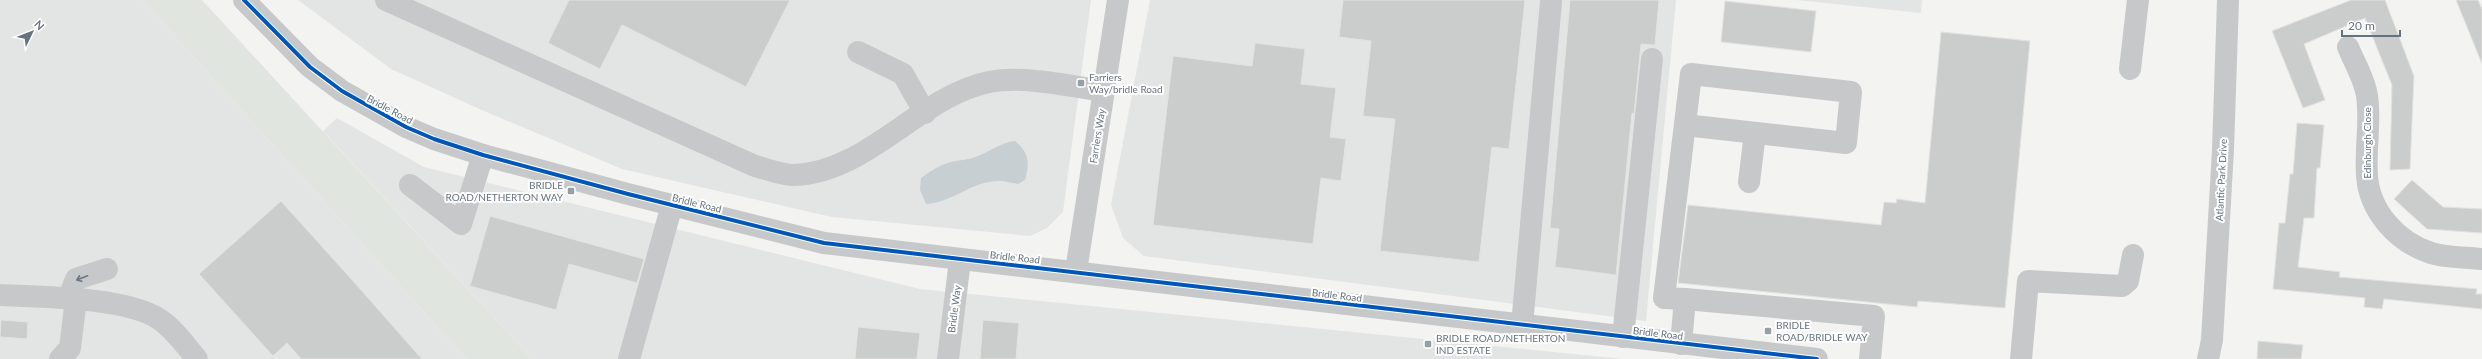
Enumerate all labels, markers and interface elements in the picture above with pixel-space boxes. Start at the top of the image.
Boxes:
north arrow [12,12,52,52]
scale bar [2342,12,2400,38]
text: N [32,17,47,32]
text: 20 m [2348,18,2375,33]
place label: Farriers Way/bridle Road [1089,71,1163,95]
marker: Farriers Way/bridle Road [1076,78,1086,88]
street label: Bridle Road [365,92,415,126]
street label: Farriers Way [1087,107,1107,164]
street label: Edinburgh Close [2361,107,2373,179]
street label: Atlantic Park Drive [2213,139,2229,221]
place label: BRIDLE ROAD/NETHERTON WAY [446,179,564,203]
marker: BRIDLE ROAD/NETHERTON WAY [566,186,576,196]
street label: Bridle Road [671,191,723,215]
street label: Bridle Road [989,248,1041,266]
one-way arrow [76,274,88,282]
street label: Bridle Way [945,284,963,333]
street label: Bridle Road [1311,286,1363,304]
place label: BRIDLE ROAD/BRIDLE WAY [1776,319,1868,343]
street label: Bridle Road [1632,324,1684,342]
marker: BRIDLE ROAD/BRIDLE WAY [1763,326,1773,336]
place label: BRIDLE ROAD/NETHERTON IND ESTATE [1436,332,1565,356]
marker: BRIDLE ROAD/NETHERTON IND ESTATE [1423,339,1433,349]

